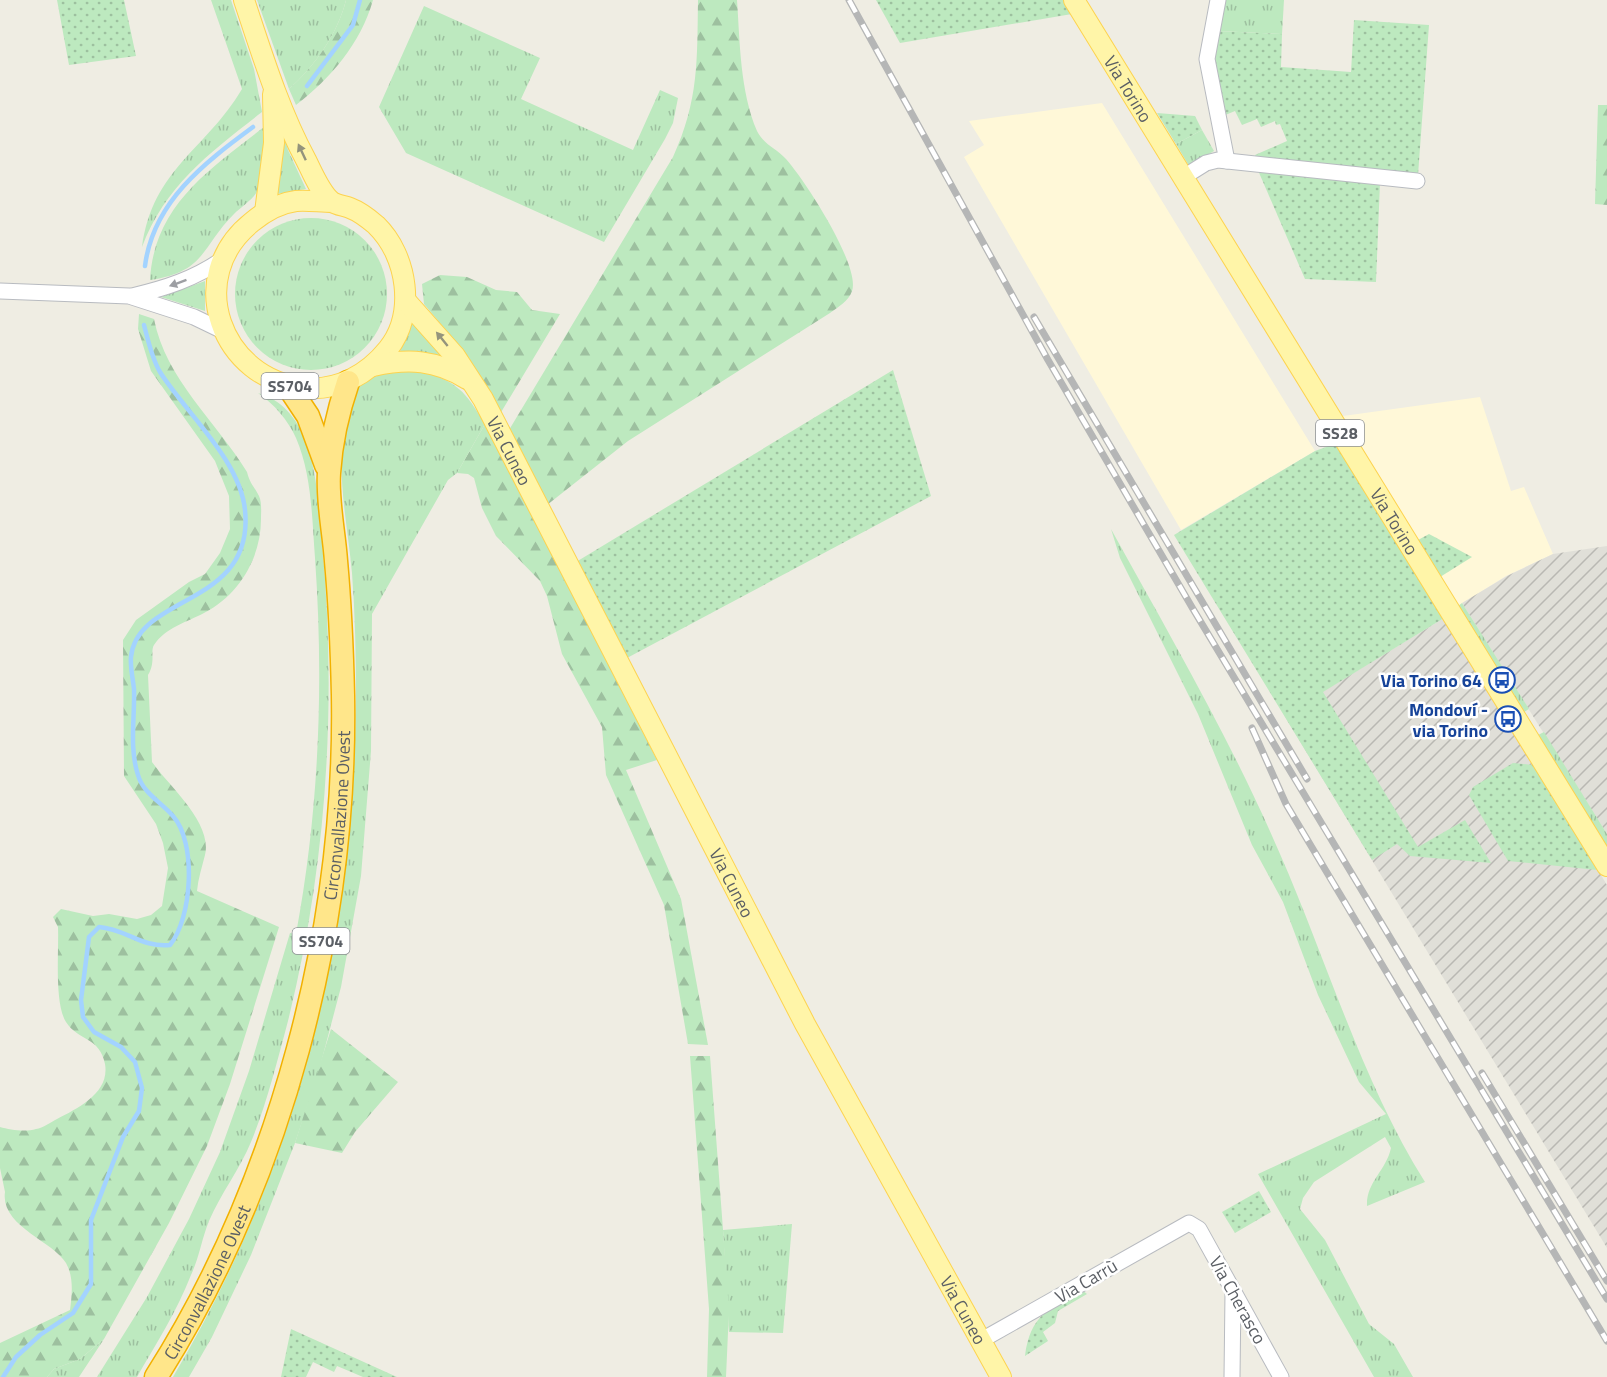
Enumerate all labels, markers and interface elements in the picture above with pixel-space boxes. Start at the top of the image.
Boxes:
street label: Via Torino [1098,50,1159,127]
one-way arrow [297,143,307,161]
one-way arrow [169,279,187,289]
one-way arrow [435,331,448,347]
road number: SS704 [262,373,318,399]
street label: Via Cuneo [480,411,539,490]
road number: SS28 [1316,420,1364,446]
street label: Via Torino [1364,483,1426,560]
bus stop icon: Via Torino 64 [1487,665,1517,695]
place label: Via Torino 64 [1381,667,1482,694]
place label: Mondoví - via Torino [1409,696,1488,744]
bus stop icon: Mondoví - via Torino [1493,704,1523,734]
street label: Circonvallazione Ovest [316,730,357,902]
street label: Via Cuneo [703,843,761,922]
road number: SS704 [292,928,350,954]
street label: Circonvallazione Ovest [156,1200,257,1364]
street label: Via Cherasco [1203,1251,1273,1349]
street label: Via Carrù [1050,1252,1122,1310]
street label: Via Cuneo [934,1271,994,1349]

